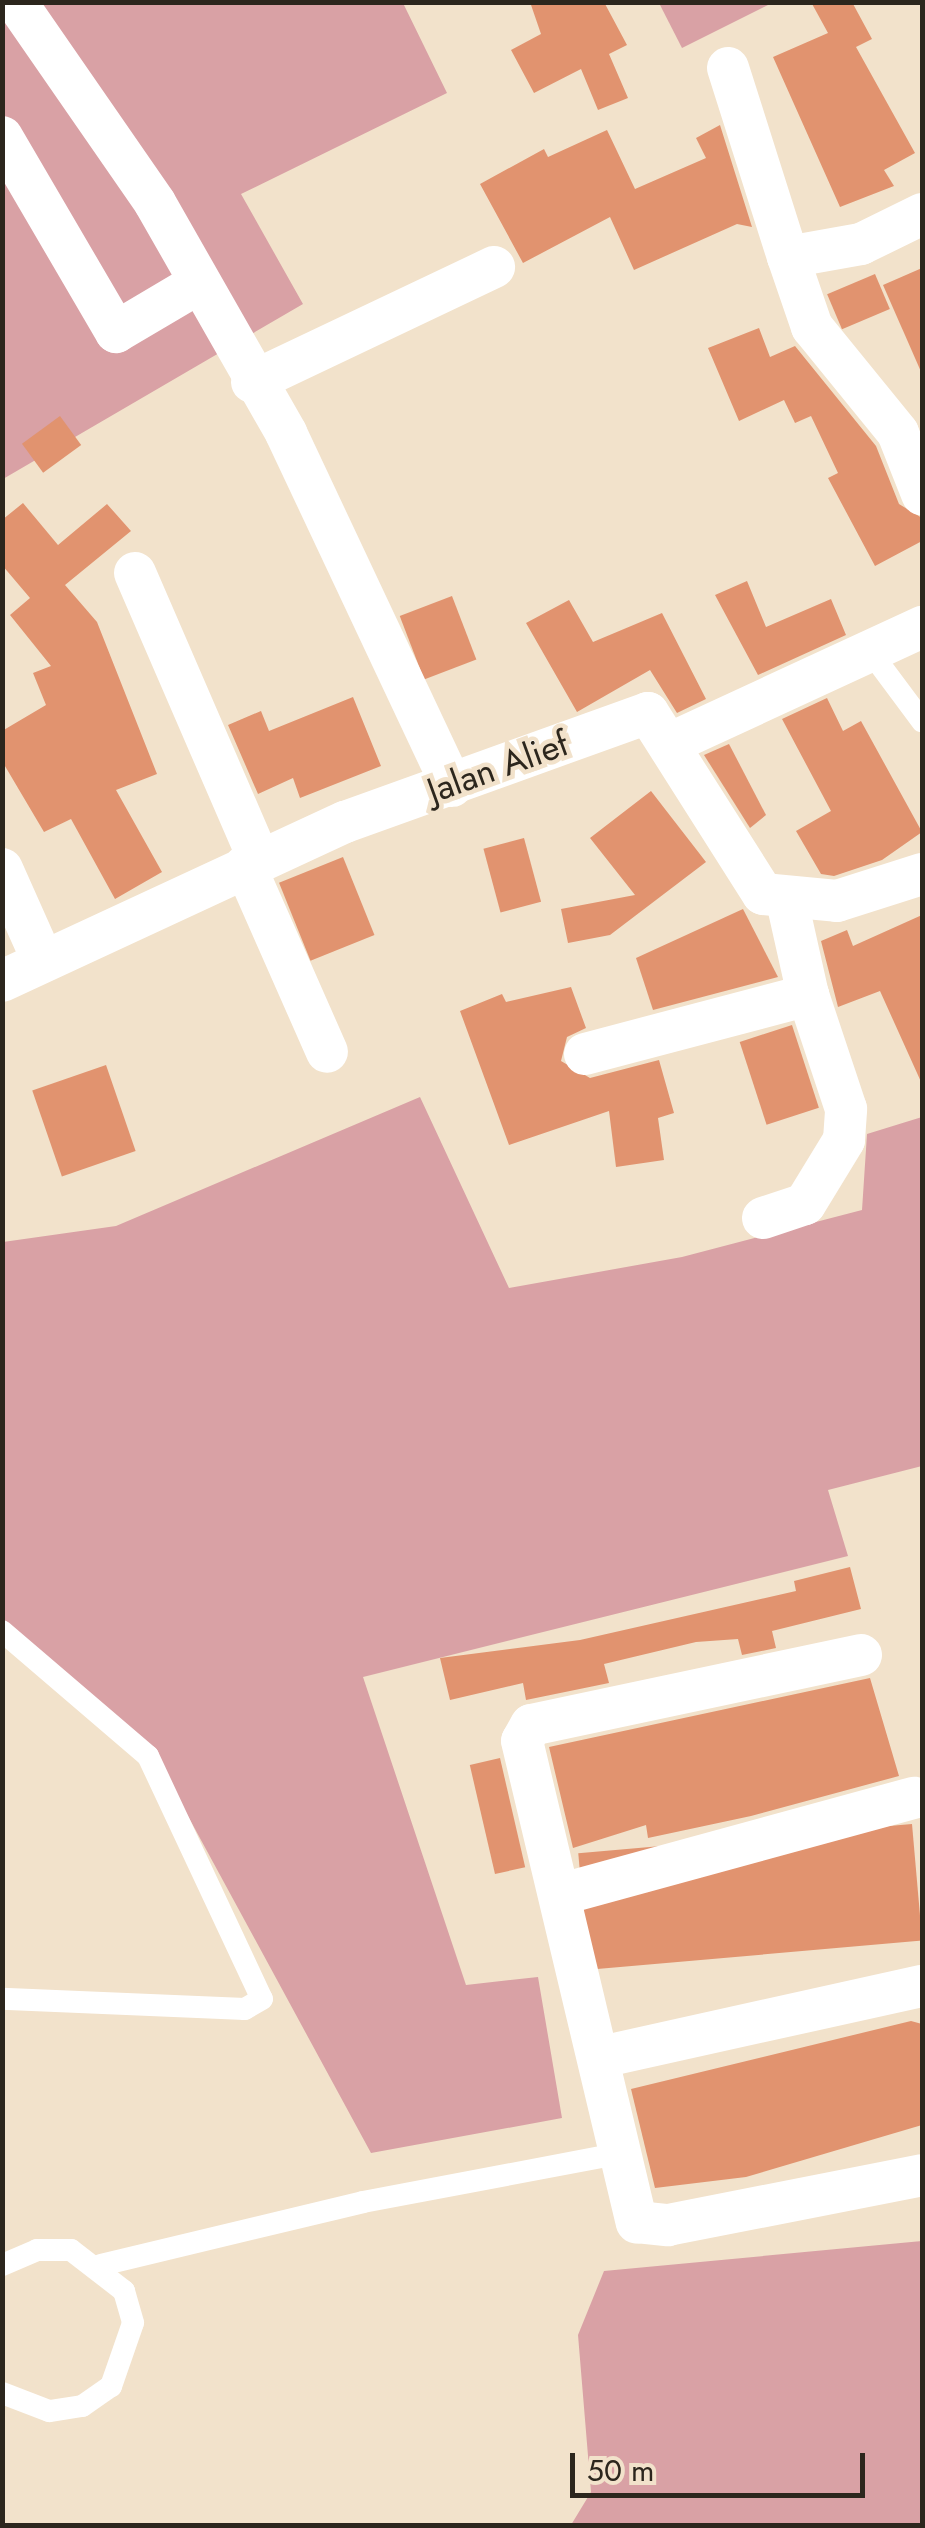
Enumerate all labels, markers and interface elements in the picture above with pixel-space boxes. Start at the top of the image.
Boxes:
street label: Jalan Alief [422,722,574,812]
scale bar [575,2433,870,2495]
text: 50 m [587,2449,654,2492]

